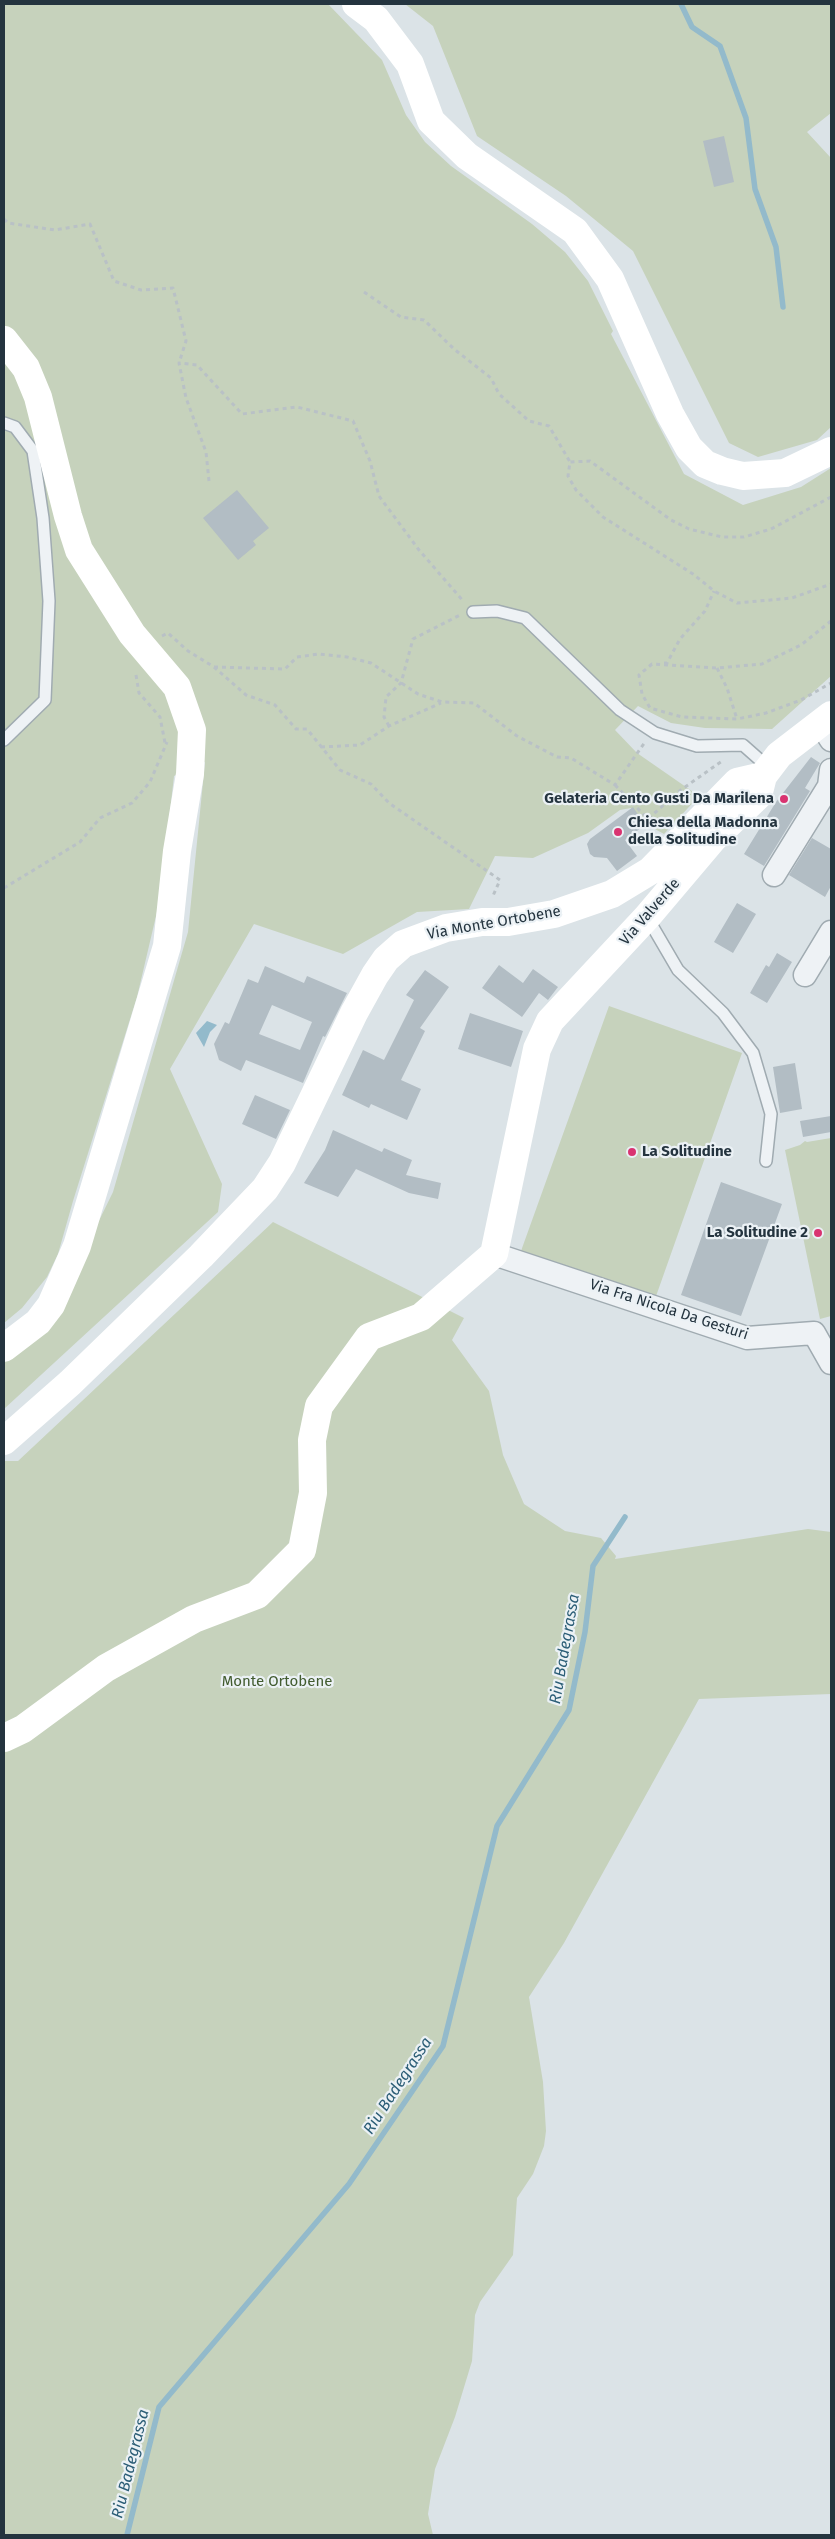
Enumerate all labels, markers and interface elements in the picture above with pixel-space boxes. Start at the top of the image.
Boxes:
place label: Gelateria Cento Gusti Da Marilena [544,790,774,808]
marker: Gelateria Cento Gusti Da Marilena [778,793,790,805]
place label: Chiesa della Madonna della Solitudine [628,814,778,849]
marker: Chiesa della Madonna della Solitudine [612,826,624,838]
street label: Via Valverde [616,875,684,949]
street label: Via Monte Ortobene [426,902,562,944]
place label: La Solitudine [642,1143,732,1161]
marker: La Solitudine [626,1146,638,1158]
place label: La Solitudine 2 [707,1224,808,1242]
marker: La Solitudine 2 [812,1227,824,1239]
street label: Via Fra Nicola Da Gesturi [587,1276,751,1344]
water label: Riu Badegrassa [546,1592,584,1706]
park label: Monte Ortobene [222,1673,332,1691]
water label: Riu Badegrassa [360,2034,436,2138]
water label: Riu Badegrassa [108,2408,154,2520]

